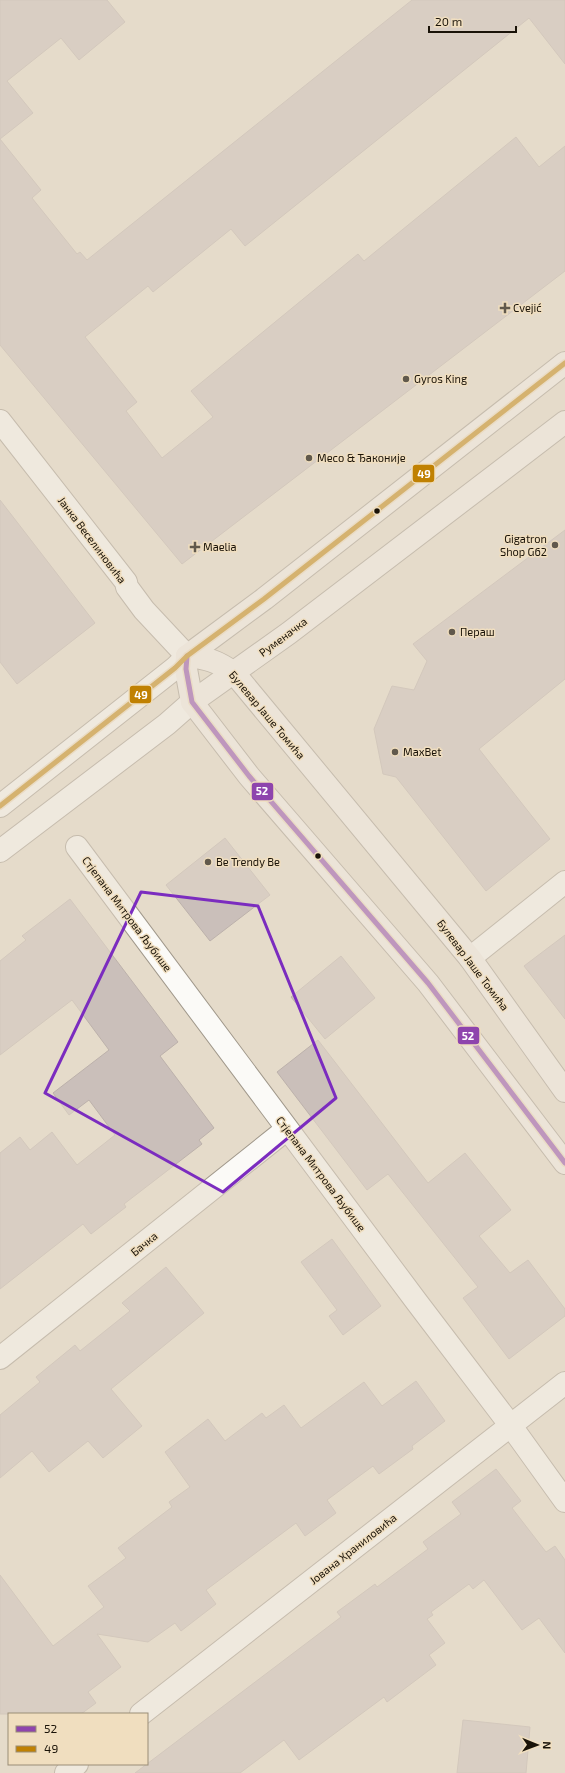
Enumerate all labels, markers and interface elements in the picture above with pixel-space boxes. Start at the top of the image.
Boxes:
scale bar [429,8,516,34]
text: 20 m [435,14,462,28]
place label: Cvejić [513,301,542,315]
marker: Cvejić [500,303,510,313]
place label: Gyros King [414,372,467,385]
marker: Gyros King [401,374,411,384]
place label: Месо & Ђаконије [317,451,406,465]
marker: Месо & Ђаконије [304,453,314,463]
line badge: 49 [412,464,435,483]
text: 49 [417,467,431,480]
street label: Јанка Веселиновића [56,494,129,586]
unlabelled marker [372,506,382,516]
place label: Gigatron Shop G62 [500,532,547,558]
place label: Maelia [203,540,237,553]
marker: Gigatron Shop G62 [550,540,560,550]
marker: Maelia [190,542,200,552]
street label: Руменачка [256,614,310,660]
place label: Пераш [460,625,495,638]
marker: Пераш [447,627,457,637]
street label: Булевар Јаше Томића [226,668,308,762]
line badge: 49 [129,685,152,704]
text: 49 [134,688,148,701]
place label: MaxBet [403,745,441,758]
marker: MaxBet [390,747,400,757]
line badge: 52 [251,782,274,801]
text: 52 [256,784,268,797]
unlabelled marker [313,851,323,861]
street label: Стјепана Митрова Љубише [79,854,175,974]
place label: Be Trendy Be [216,855,280,868]
marker: Be Trendy Be [203,857,213,867]
street label: Булевар Јаше Томића [434,917,512,1013]
line badge: 52 [457,1026,480,1045]
text: 52 [462,1029,474,1042]
street label: Стјепана Митрова Љубише [273,1114,369,1234]
street label: Бачка [128,1229,160,1258]
street label: Јована Храниловића [307,1511,399,1587]
legend [8,1713,148,1765]
text: 52 [44,1721,57,1735]
north arrow [517,1725,557,1765]
text: 49 [44,1741,58,1755]
text: N [541,1741,554,1749]

